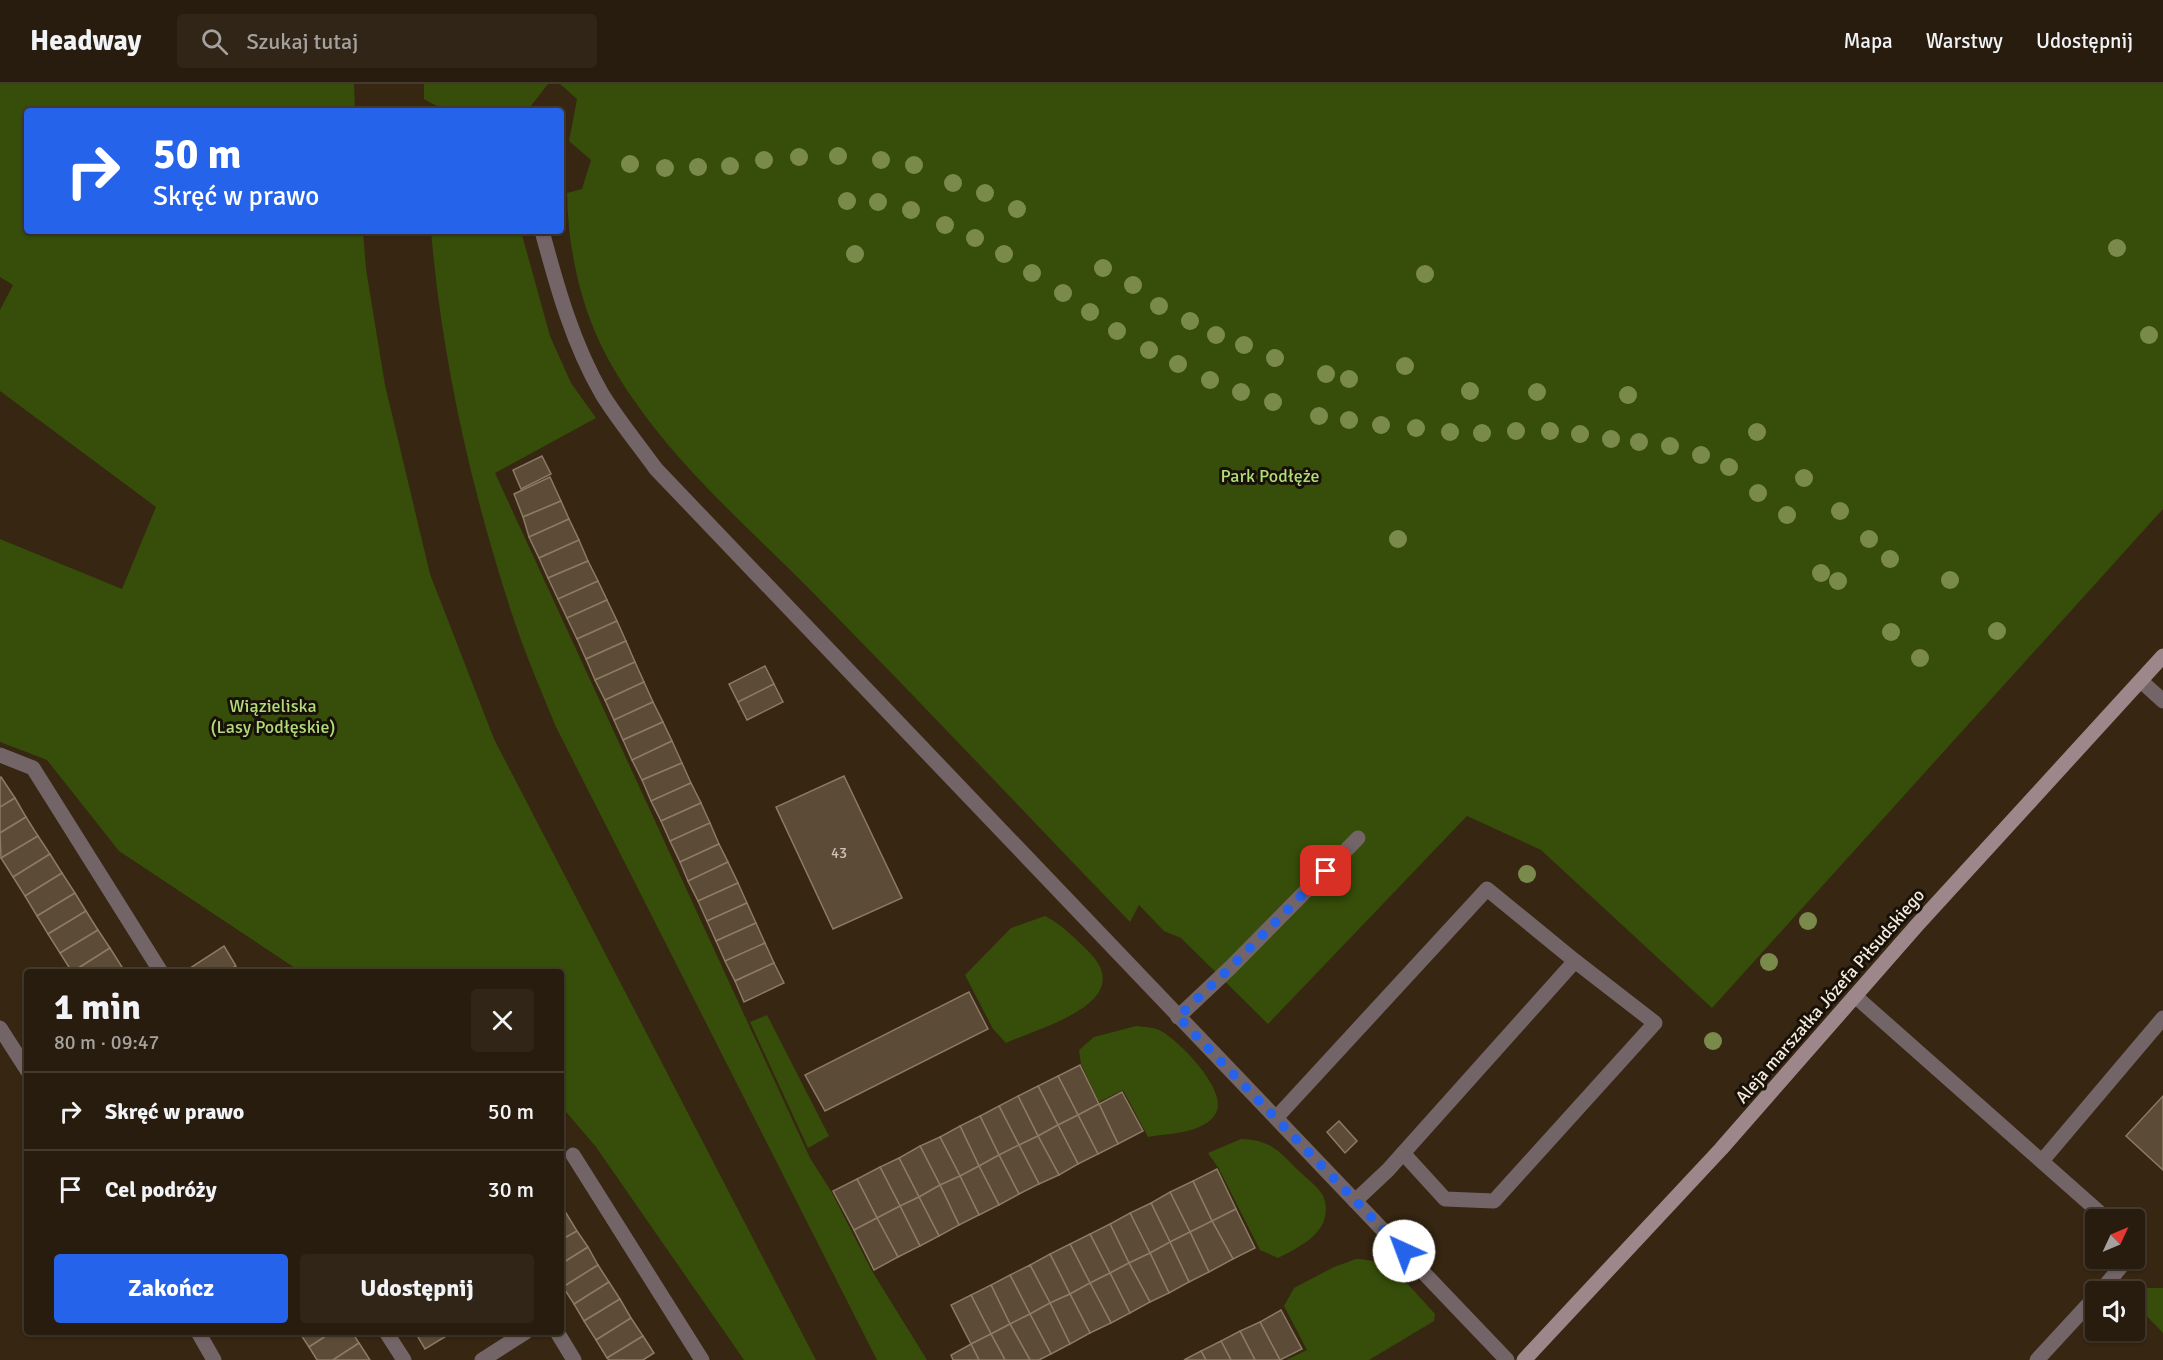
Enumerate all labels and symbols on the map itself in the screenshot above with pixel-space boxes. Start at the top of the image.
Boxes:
park label: Park Podłęże [1221,465,1319,487]
park label: Wiązieliska (Lasy Podłęskie) [211,695,335,738]
house number: 43 [831,844,847,862]
pin [1300,845,1351,896]
street label: Aleja marszałka Józefa Piłsudskiego [1731,884,1929,1108]
north arrow [2085,1209,2145,1269]
position arrow [1372,1219,1436,1283]

